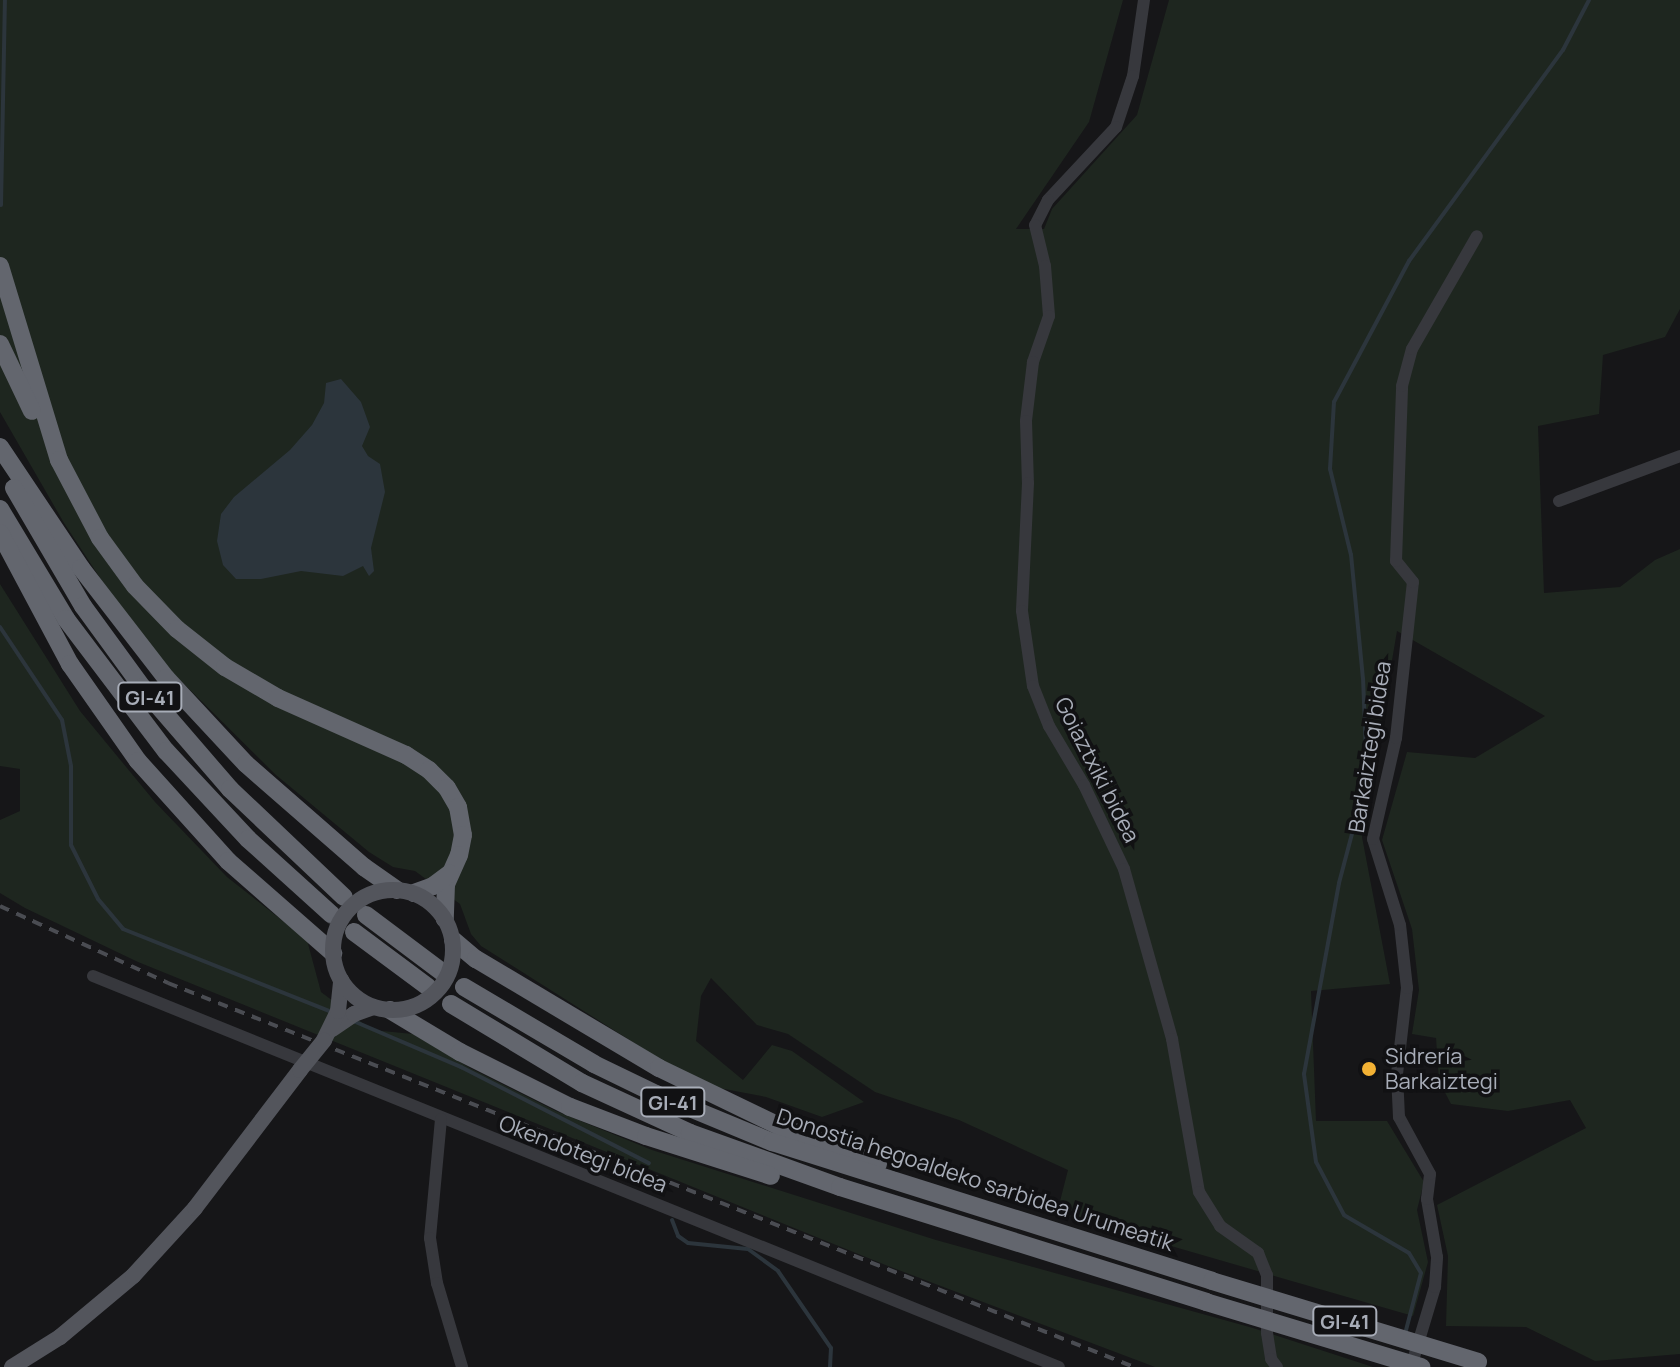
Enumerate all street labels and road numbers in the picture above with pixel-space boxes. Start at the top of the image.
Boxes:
street label: Barkaiztegi bidea [1343,659,1397,835]
road number: GI-41 [116,681,184,713]
street label: Goiaztxiki bidea [1049,693,1145,847]
road number: GI-41 [639,1086,707,1118]
street label: Donostia hegoaldeko sarbidea Urumeatik [773,1103,1177,1257]
street label: Okendotegi bidea [495,1110,671,1198]
road number: GI-41 [1311,1305,1379,1337]

